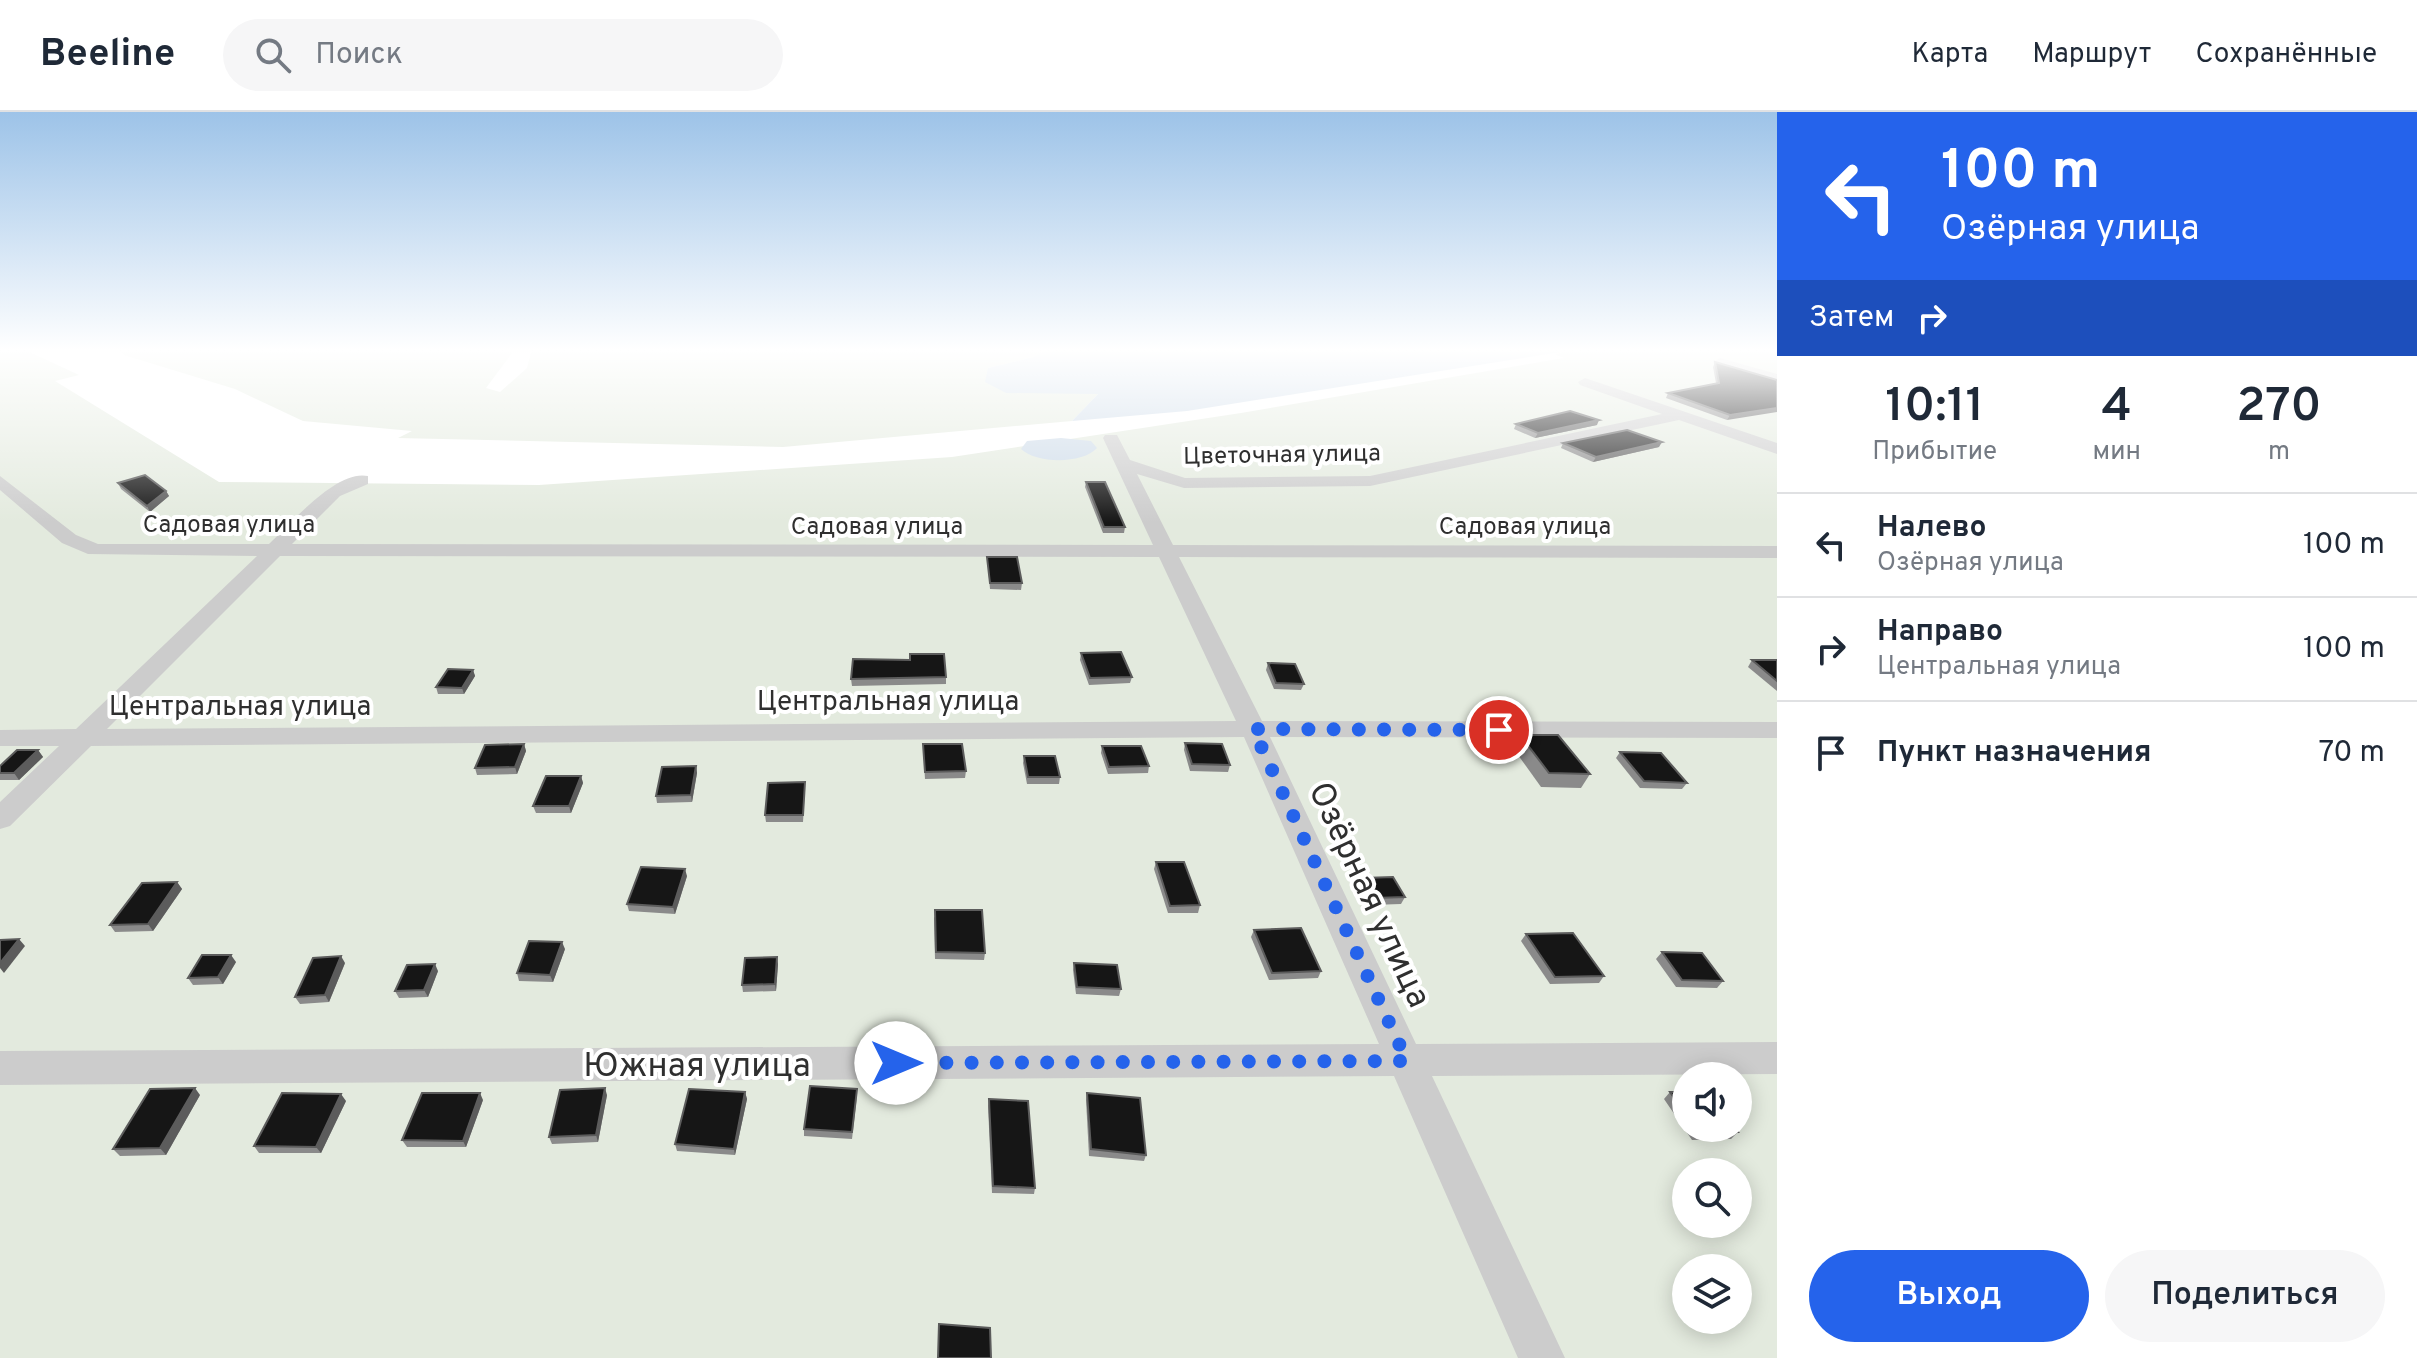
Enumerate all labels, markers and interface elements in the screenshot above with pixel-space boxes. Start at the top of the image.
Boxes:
search box [223,19,783,91]
text: Beeline [40,31,175,80]
icon: search [251,33,295,77]
text: Поиск [315,37,403,74]
text: Карта [1912,37,1988,73]
text: Маршрут [2032,37,2151,73]
text: Сохранённые [2195,37,2377,73]
text: 100 m [1941,138,2100,208]
icon: left [1809,144,1913,248]
text: Озёрная улица [1941,207,2200,253]
icon: right [1910,296,1954,340]
text: Затем [1809,300,1894,337]
text: 10:11 [1885,378,1984,438]
text: 4 [2101,378,2132,438]
text: 270 [2236,378,2322,438]
text: Прибытие [1872,436,1997,469]
text: мин [2092,436,2141,469]
text: m [2268,436,2290,469]
street label: Цветочная улица [1183,439,1381,473]
text: Налево [1877,510,1986,547]
street label: Садовая улица [143,511,315,541]
street label: Садовая улица [791,513,963,543]
street label: Садовая улица [1439,513,1611,543]
icon: left [1809,523,1853,567]
text: 100 m [2303,527,2385,564]
text: Озёрная улица [1877,547,2064,580]
text: Направо [1877,614,2003,651]
icon: right [1809,627,1853,671]
text: 100 m [2303,631,2385,668]
text: Центральная улица [1877,651,2121,684]
street label: Центральная улица [757,685,1019,721]
street label: Центральная улица [109,690,371,726]
pin [1465,696,1533,764]
icon: arrive [1477,708,1521,752]
icon: arrive [1809,731,1853,775]
text: Пункт назначения [1877,735,2151,772]
text: 70 m [2319,735,2385,772]
street label: Озёрная улица [1297,776,1439,1015]
position arrow [854,1021,938,1105]
street label: Южная улица [583,1046,811,1089]
map controls [1672,1062,1752,1334]
button: sound [1672,1062,1752,1142]
button: search [1672,1158,1752,1238]
button: Выход [1809,1250,2089,1342]
button: Поделиться [2105,1250,2385,1342]
button: layers [1672,1254,1752,1334]

